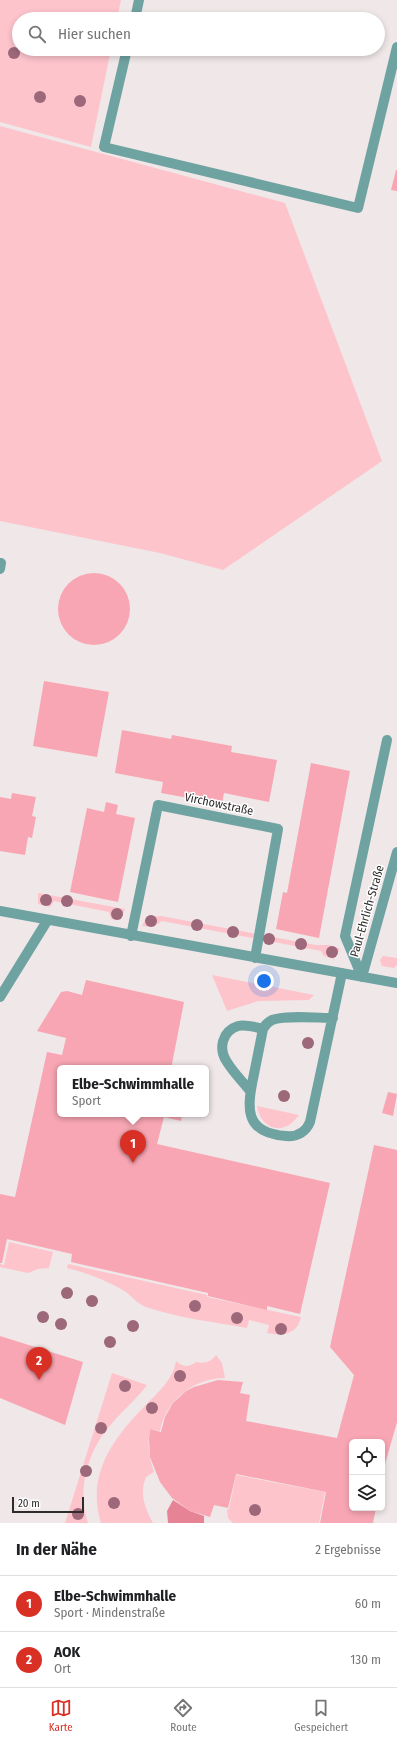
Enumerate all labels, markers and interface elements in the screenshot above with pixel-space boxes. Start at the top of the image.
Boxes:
search box [12,12,385,56]
icon: search [26,23,48,45]
text: Hier suchen [58,25,131,43]
street label: Virchowstraße [183,790,255,818]
street label: Paul-Ehrlich-Straße [347,863,387,959]
your location [254,971,274,991]
popup [57,1065,209,1117]
text: Elbe-Schwimmhalle [72,1075,194,1093]
text: Sport [72,1093,101,1108]
pin: 1 [120,1130,146,1163]
pin: 2 [26,1347,52,1380]
map controls [349,1439,385,1511]
button: locate [349,1439,385,1475]
button: layers [349,1475,385,1511]
scale bar [12,1495,84,1514]
text: 20 m [18,1497,40,1510]
text: In der Nähe [16,1539,97,1560]
text: 2 Ergebnisse [315,1542,381,1557]
text: Elbe-Schwimmhalle [54,1587,176,1605]
text: 1 [26,1596,32,1611]
text: 60 m [355,1596,381,1611]
text: Sport · Mindenstraße [54,1605,165,1620]
text: AOK [54,1643,80,1661]
text: 2 [26,1652,32,1667]
text: 130 m [350,1652,381,1667]
text: Ort [54,1661,71,1676]
tab: Karte [49,1697,73,1734]
tab: Route [170,1697,197,1734]
tab: Gespeichert [294,1697,348,1734]

